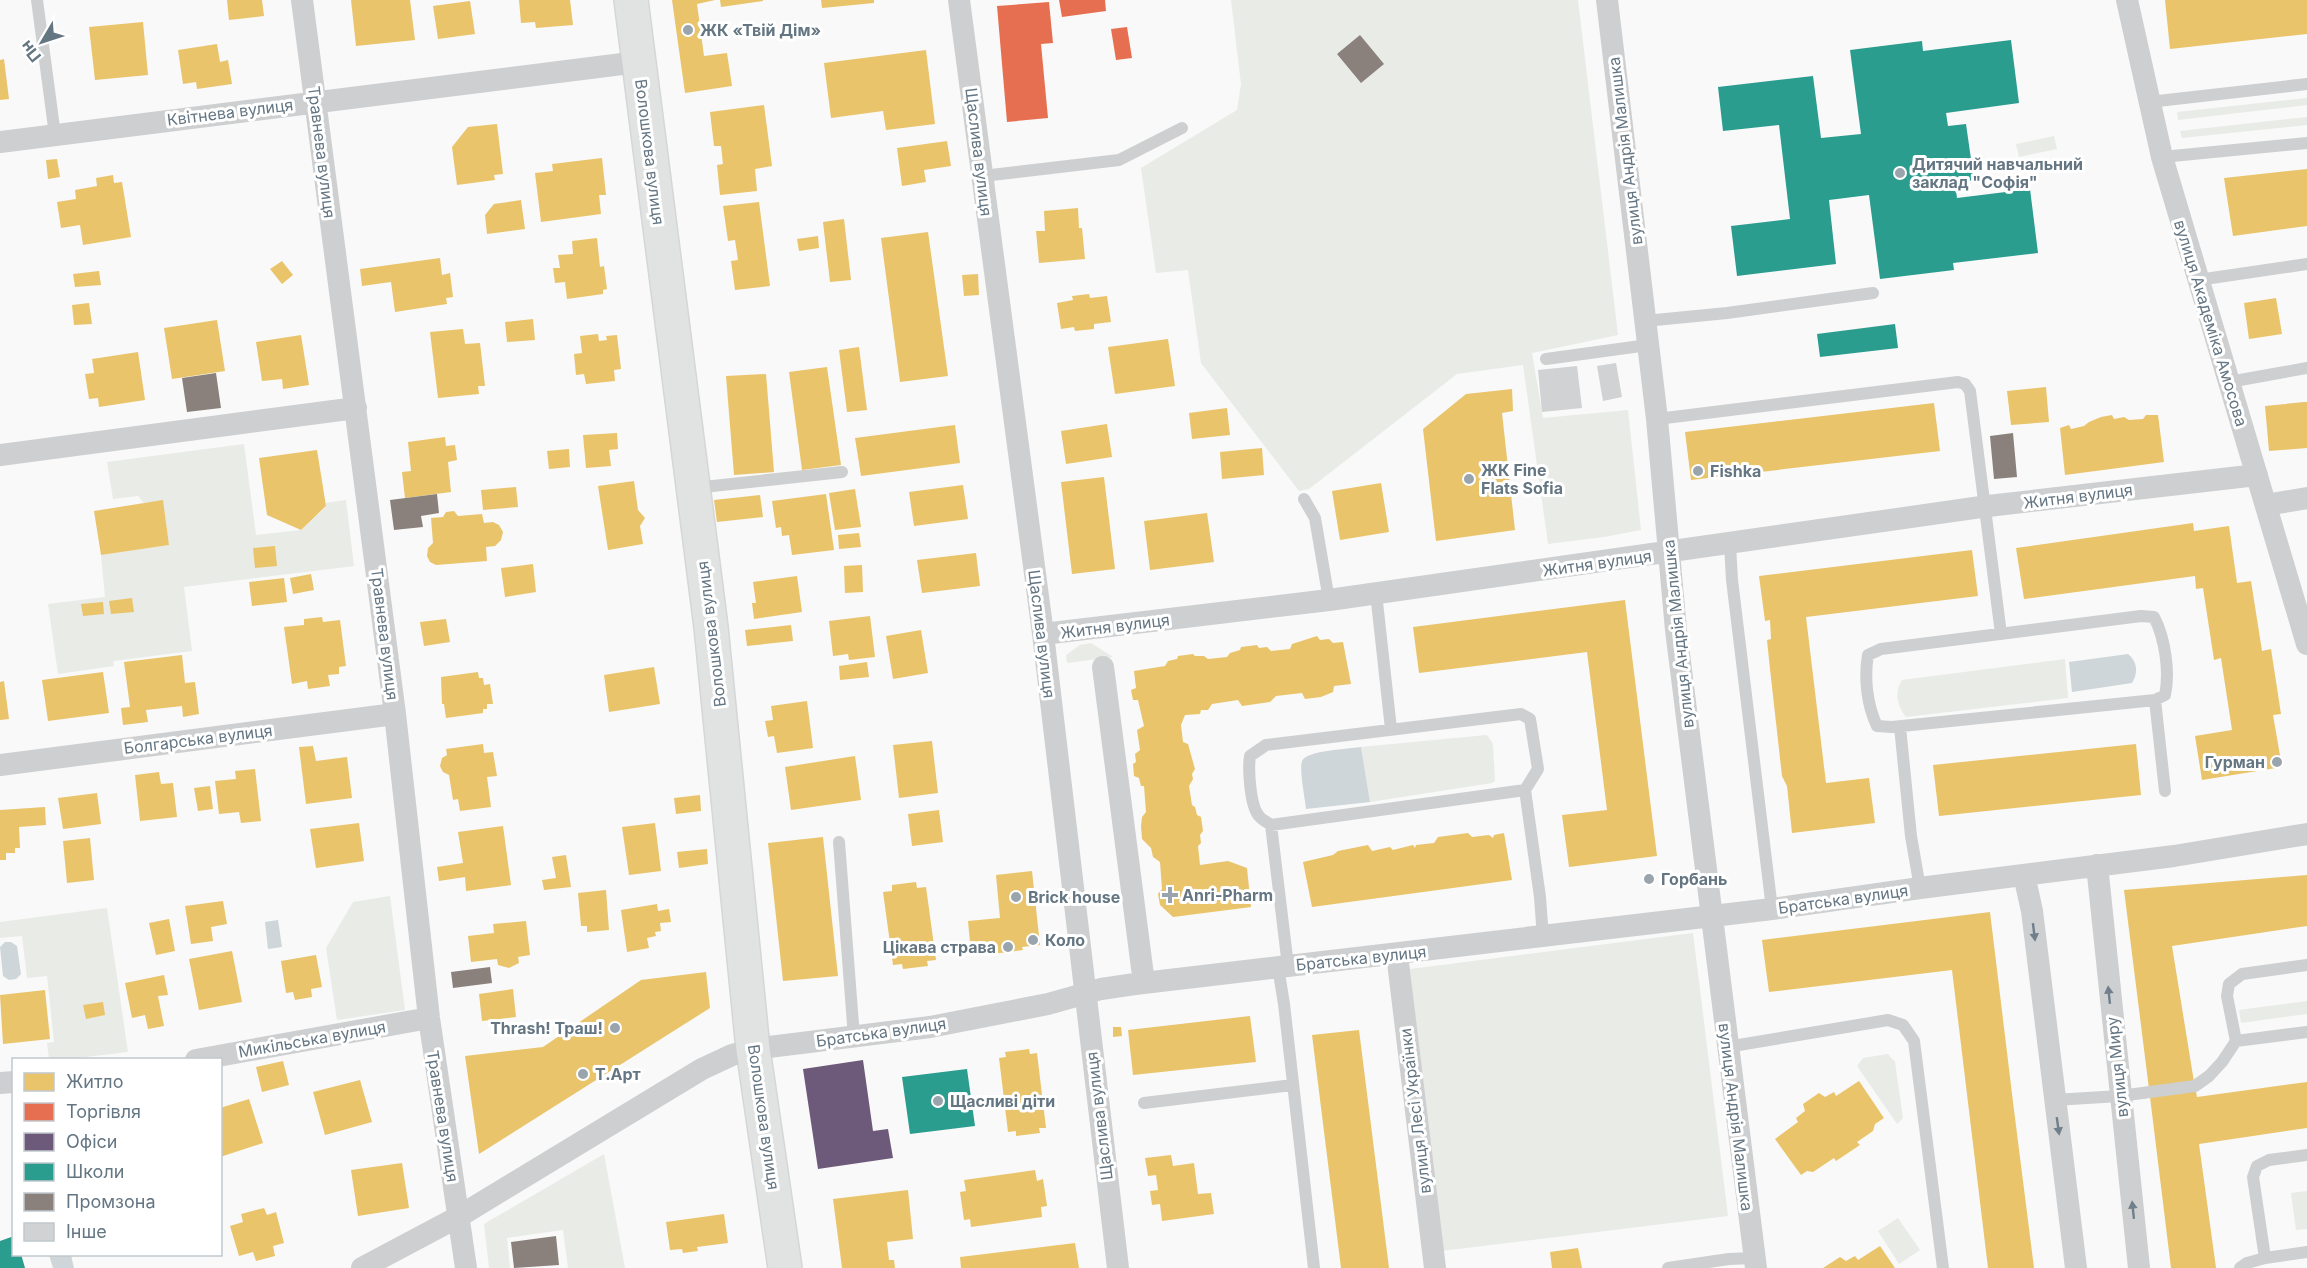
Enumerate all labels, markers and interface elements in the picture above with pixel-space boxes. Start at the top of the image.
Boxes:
north arrow [12,12,72,72]
place label: ЖК «Твій Дім» [700,20,821,40]
marker: ЖК «Твій Дім» [681,23,695,37]
text: Пн [16,37,45,66]
street label: вулиця Андрія Малишка [1604,56,1646,246]
street label: Волошкова вулиця [631,78,669,226]
street label: Травнева вулиця [304,85,340,219]
street label: Щаслива вулиця [961,87,997,217]
street label: Квітнева вулиця [166,94,294,130]
place label: Дитячий навчальний заклад "Софія" [1912,154,2083,192]
marker: Дитячий навчальний заклад "Софія" [1893,166,1907,180]
street label: вулиця Академіка Амосова [2170,217,2252,429]
place label: ЖК Fine Flats Sofia [1481,460,1563,498]
place label: Fishka [1710,461,1761,481]
marker: Fishka [1691,464,1705,478]
marker: ЖК Fine Flats Sofia [1462,472,1476,486]
street label: Житня вулиця [2022,479,2134,513]
street label: вулиця Андрія Малишка [1658,539,1698,729]
street label: Житня вулиця [1541,545,1653,581]
street label: Волошкова вулиця [692,560,730,708]
street label: Травнева вулиця [367,567,403,701]
street label: Щаслива вулиця [1024,569,1060,699]
street label: Житня вулиця [1059,609,1171,643]
street label: Болгарська вулиця [123,720,273,758]
place label: Гурман [2205,752,2265,772]
marker: Гурман [2270,755,2284,769]
place label: Горбань [1661,869,1727,889]
marker: Горбань [1642,872,1656,886]
street label: Братська вулиця [1777,880,1909,918]
place label: Anri-Pharm [1182,885,1273,905]
place label: Brick house [1028,887,1120,907]
marker: Anri-Pharm [1163,888,1177,902]
marker: Brick house [1009,890,1023,904]
one-way arrow [2029,923,2039,942]
place label: Коло [1045,930,1085,950]
marker: Коло [1026,933,1040,947]
place label: Цікава страва [883,937,996,957]
marker: Цікава страва [1001,940,1015,954]
street label: Братська вулиця [1295,941,1427,975]
one-way arrow [2104,986,2114,1005]
street label: Братська вулиця [815,1013,947,1051]
street label: Микільська вулиця [237,1016,387,1062]
street label: вулиця Миру [2102,1016,2132,1118]
place label: Thrash! Траш! [490,1018,603,1038]
marker: Thrash! Траш! [608,1021,622,1035]
street label: вулиця Андрія Малишка [1715,1022,1757,1212]
street label: вулиця Лесі Українки [1395,1027,1435,1195]
street label: Волошкова вулиця [744,1043,784,1191]
street label: Травнева вулиця [423,1049,463,1183]
street label: Щаслива вулиця [1081,1051,1117,1181]
legend [12,1058,222,1256]
place label: Т.Арт [595,1064,641,1084]
marker: Т.Арт [576,1067,590,1081]
text: Житло [66,1071,123,1092]
place label: Щасливі діти [950,1091,1055,1111]
marker: Щасливі діти [931,1094,945,1108]
text: Торгівля [66,1101,141,1122]
one-way arrow [2053,1117,2062,1136]
text: Офіси [66,1131,117,1152]
text: Школи [66,1161,124,1182]
text: Промзона [66,1191,156,1212]
one-way arrow [2128,1200,2137,1219]
text: Інше [66,1221,107,1242]

